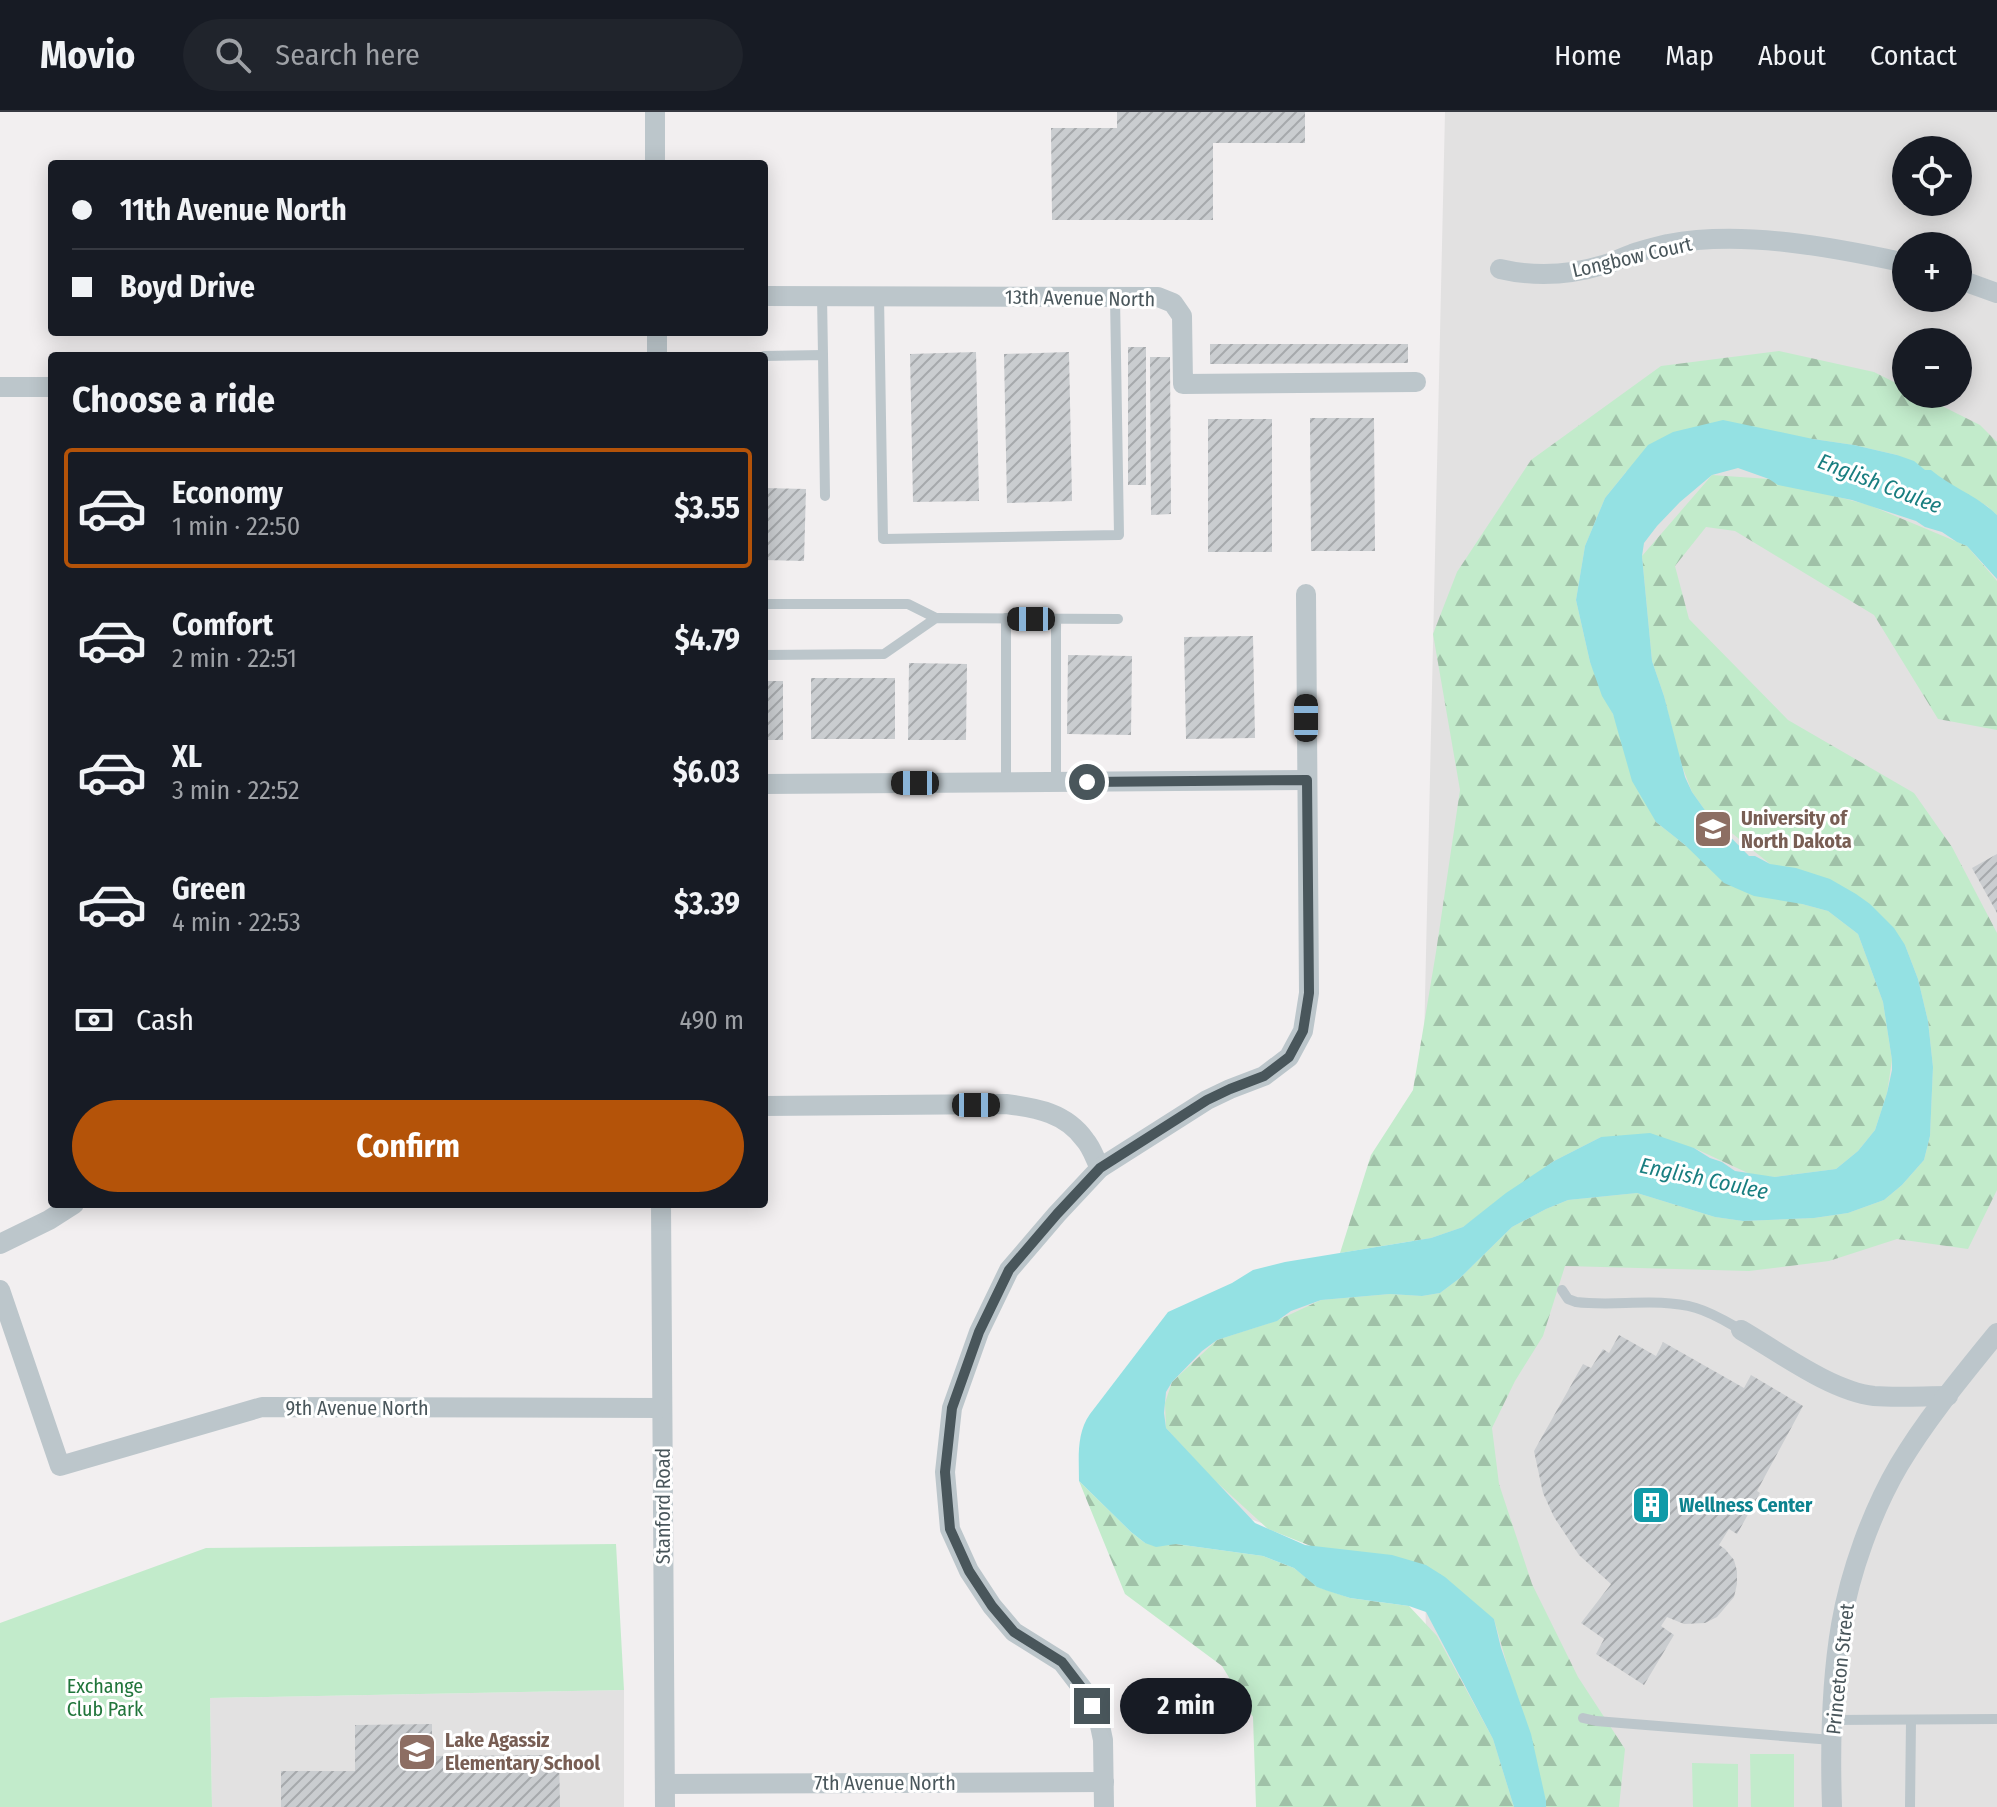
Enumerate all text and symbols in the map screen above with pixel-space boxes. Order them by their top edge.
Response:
search box [183,19,743,91]
text: Movio [40,32,135,78]
icon: search [211,33,255,77]
text: Search here [275,37,420,73]
text: Home [1554,39,1621,72]
text: Map [1665,39,1714,72]
text: About [1758,39,1826,72]
text: Contact [1870,39,1957,72]
map controls [1892,136,1972,408]
button: locate [1892,136,1972,216]
text: 11th Avenue North [120,192,347,228]
street label: Longbow Court [1570,231,1695,282]
button: + [1892,232,1972,312]
text: Boyd Drive [120,269,255,305]
street label: 13th Avenue North [1005,285,1155,311]
button: − [1892,328,1972,408]
text: Choose a ride [72,378,275,422]
water label: English Coulee [1814,447,1946,519]
icon: car [76,472,148,544]
text: Economy [172,475,283,511]
text: $3.55 [674,490,740,526]
text: 1 min · 22:50 [172,511,300,542]
icon: car [76,604,148,676]
text: Comfort [172,607,273,643]
car [1007,607,1055,631]
text: $4.79 [675,622,740,658]
text: 2 min · 22:51 [172,643,297,674]
car [1294,694,1318,742]
icon: car [76,736,148,808]
text: XL [172,739,202,775]
text: $6.03 [673,754,740,790]
route start [1069,764,1105,800]
car [891,771,939,795]
text: 3 min · 22:52 [172,775,300,806]
place label: University of North Dakota [1741,806,1852,853]
school or university icon: University of North Dakota [1692,808,1734,850]
icon: car [76,868,148,940]
text: Green [172,871,246,907]
text: $3.39 [674,886,740,922]
text: 4 min · 22:53 [172,907,301,938]
icon: cash [72,998,116,1042]
text: Cash [136,1002,194,1038]
text: 490 m [680,1005,744,1036]
car [952,1093,1000,1117]
button: Confirm [72,1100,744,1192]
water label: English Coulee [1637,1152,1770,1205]
street label: 9th Avenue North [285,1396,429,1420]
street label: Stanford Road [651,1448,675,1564]
building icon: Wellness Center [1630,1484,1672,1526]
place label: Wellness Center [1679,1493,1813,1517]
street label: Princeton Street [1821,1602,1859,1736]
park label: Exchange Club Park [67,1674,144,1721]
callout: 2 min [1120,1678,1252,1734]
route end [1074,1688,1110,1724]
text: 2 min [1157,1690,1215,1721]
place label: Lake Agassiz Elementary School [445,1728,600,1775]
school or university icon: Lake Agassiz Elementary School [396,1731,438,1773]
street label: 7th Avenue North [814,1771,956,1795]

